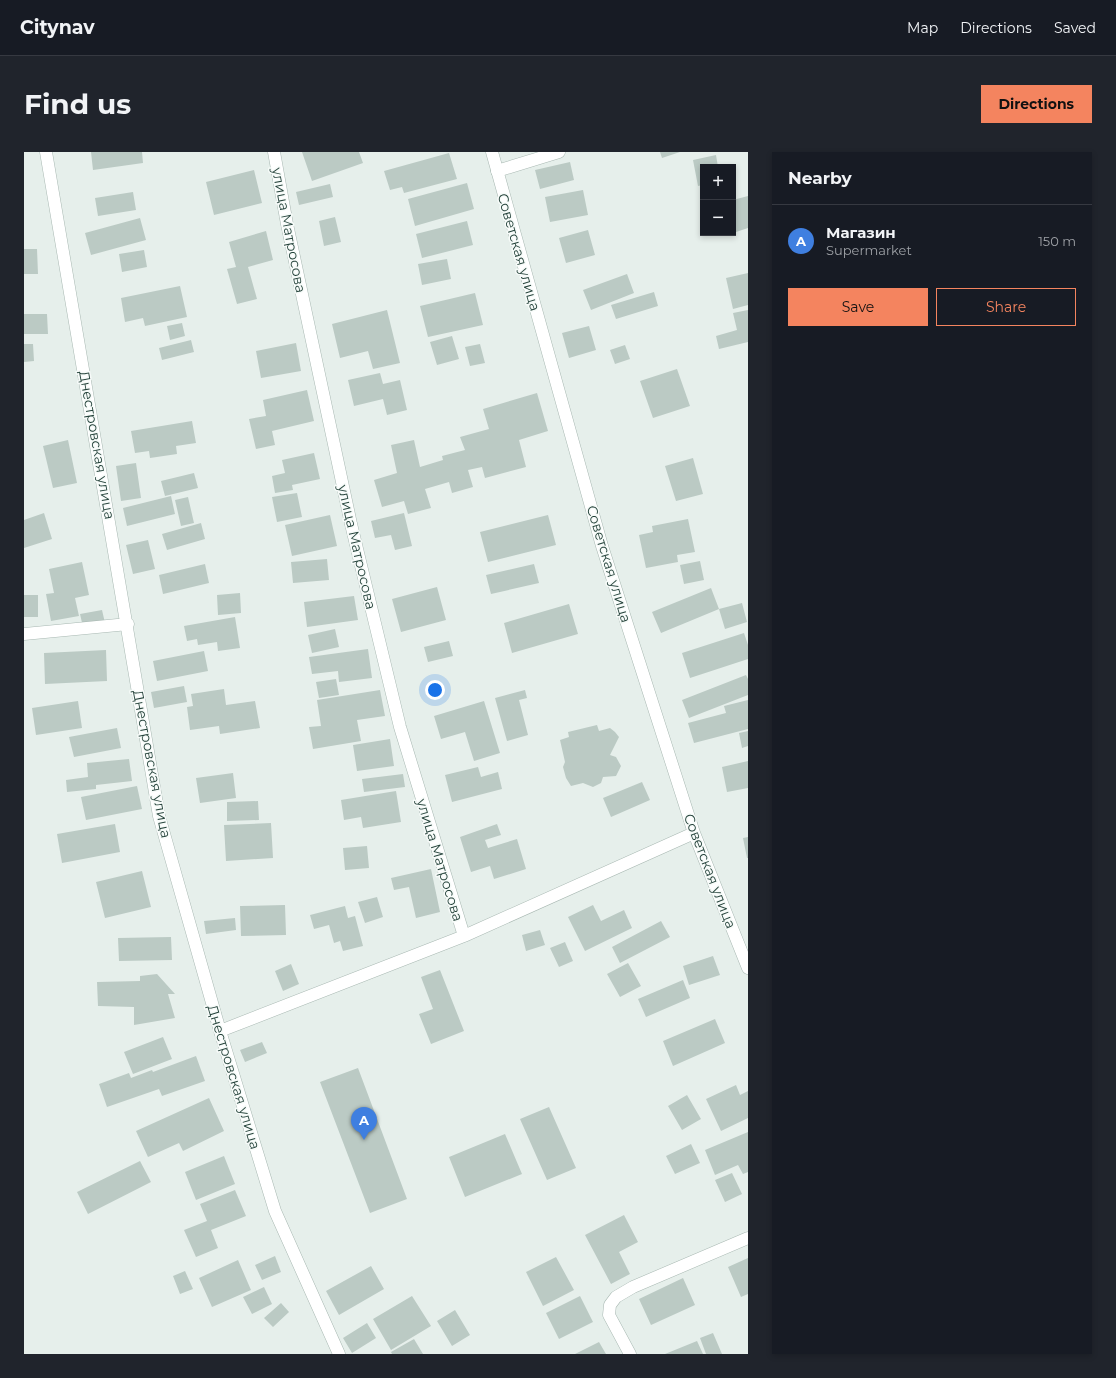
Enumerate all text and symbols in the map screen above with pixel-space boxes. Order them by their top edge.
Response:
text: Citynav [20,16,95,39]
text: Map [907,19,938,37]
text: Directions [960,19,1032,37]
text: Saved [1054,19,1096,37]
button: Directions [981,85,1092,123]
text: Find us [24,87,131,121]
map controls [700,164,736,236]
button: + [700,164,736,200]
street label: улица Матросова [268,165,310,294]
text: Nearby [788,168,852,188]
street label: Советская улица [494,191,544,313]
button: − [700,200,736,236]
text: Магазин [826,223,896,242]
text: A [796,233,806,249]
text: 150 m [1038,233,1076,249]
text: Supermarket [826,242,912,258]
button: Save [788,288,928,326]
button: Share [936,288,1076,326]
street label: Днестровская улица [75,369,119,521]
street label: улица Матросова [334,482,380,611]
street label: Советская улица [583,503,635,625]
your location [425,680,445,700]
street label: Днестровская улица [129,688,175,840]
street label: улица Матросова [412,795,467,924]
street label: Советская улица [680,811,740,931]
street label: Днестровская улица [203,1002,265,1152]
pin: A [351,1107,377,1140]

